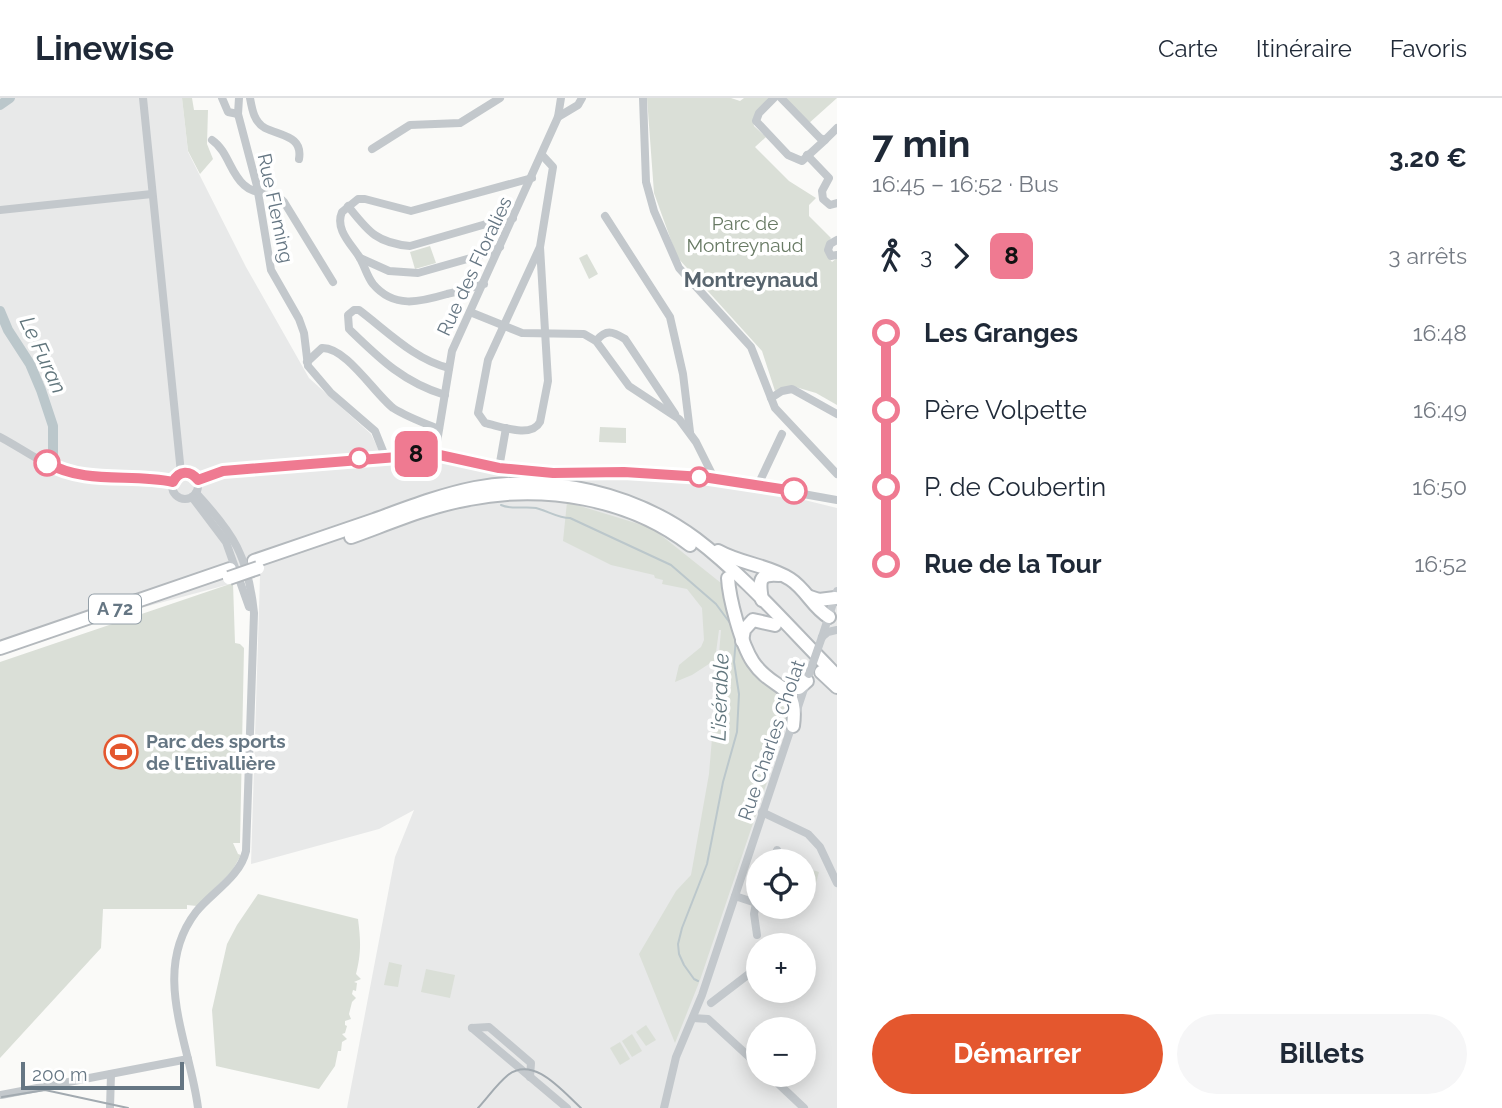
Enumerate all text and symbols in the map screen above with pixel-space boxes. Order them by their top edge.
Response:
text: Linewise [35,29,174,68]
text: Carte [1158,34,1218,63]
text: Itinéraire [1256,34,1352,63]
text: Favoris [1390,34,1467,63]
text: 7 min [872,121,970,166]
text: 3.20 € [1389,143,1467,173]
street label: Rue Fleming [254,151,298,265]
text: 16:45 – 16:52 · Bus [872,170,1059,197]
street label: Rue des Floralies [432,193,516,339]
park label: Parc de Montreynaud [686,212,804,256]
icon: walk [872,237,910,275]
icon: forward [942,237,980,275]
text: 8 [1004,241,1019,270]
text: 3 [920,242,932,269]
text: 3 arrêts [1388,242,1467,269]
district label: Montreynaud [684,267,818,292]
water label: Le Furan [15,312,72,397]
text: Les Granges [924,318,1078,348]
text: 16:48 [1413,319,1467,346]
text: Père Volpette [924,395,1087,425]
text: 16:49 [1413,396,1467,423]
line badge: 8 [393,431,439,477]
text: 8 [409,439,423,468]
unlabelled marker [349,448,369,468]
unlabelled marker [34,450,60,476]
unlabelled marker [689,467,709,487]
text: P. de Coubertin [924,472,1106,502]
text: 16:50 [1412,473,1467,500]
unlabelled marker [781,478,807,504]
text: Rue de la Tour [924,549,1102,579]
text: 16:52 [1414,550,1467,577]
road number: A 72 [89,594,141,624]
water label: L'isérable [705,653,734,741]
street label: Rue Charles Cholat [733,656,809,823]
place label: Parc des sports de l'Etivallière [146,730,286,774]
sports icon: Parc des sports de l'Etivallière [102,733,140,771]
map controls [746,849,816,1087]
button: locate [746,849,816,919]
button: + [746,933,816,1003]
button: Démarrer [872,1014,1163,1094]
button: Billets [1177,1014,1467,1094]
button: − [746,1017,816,1087]
scale bar [21,1059,184,1091]
text: 200 m [32,1063,87,1085]

